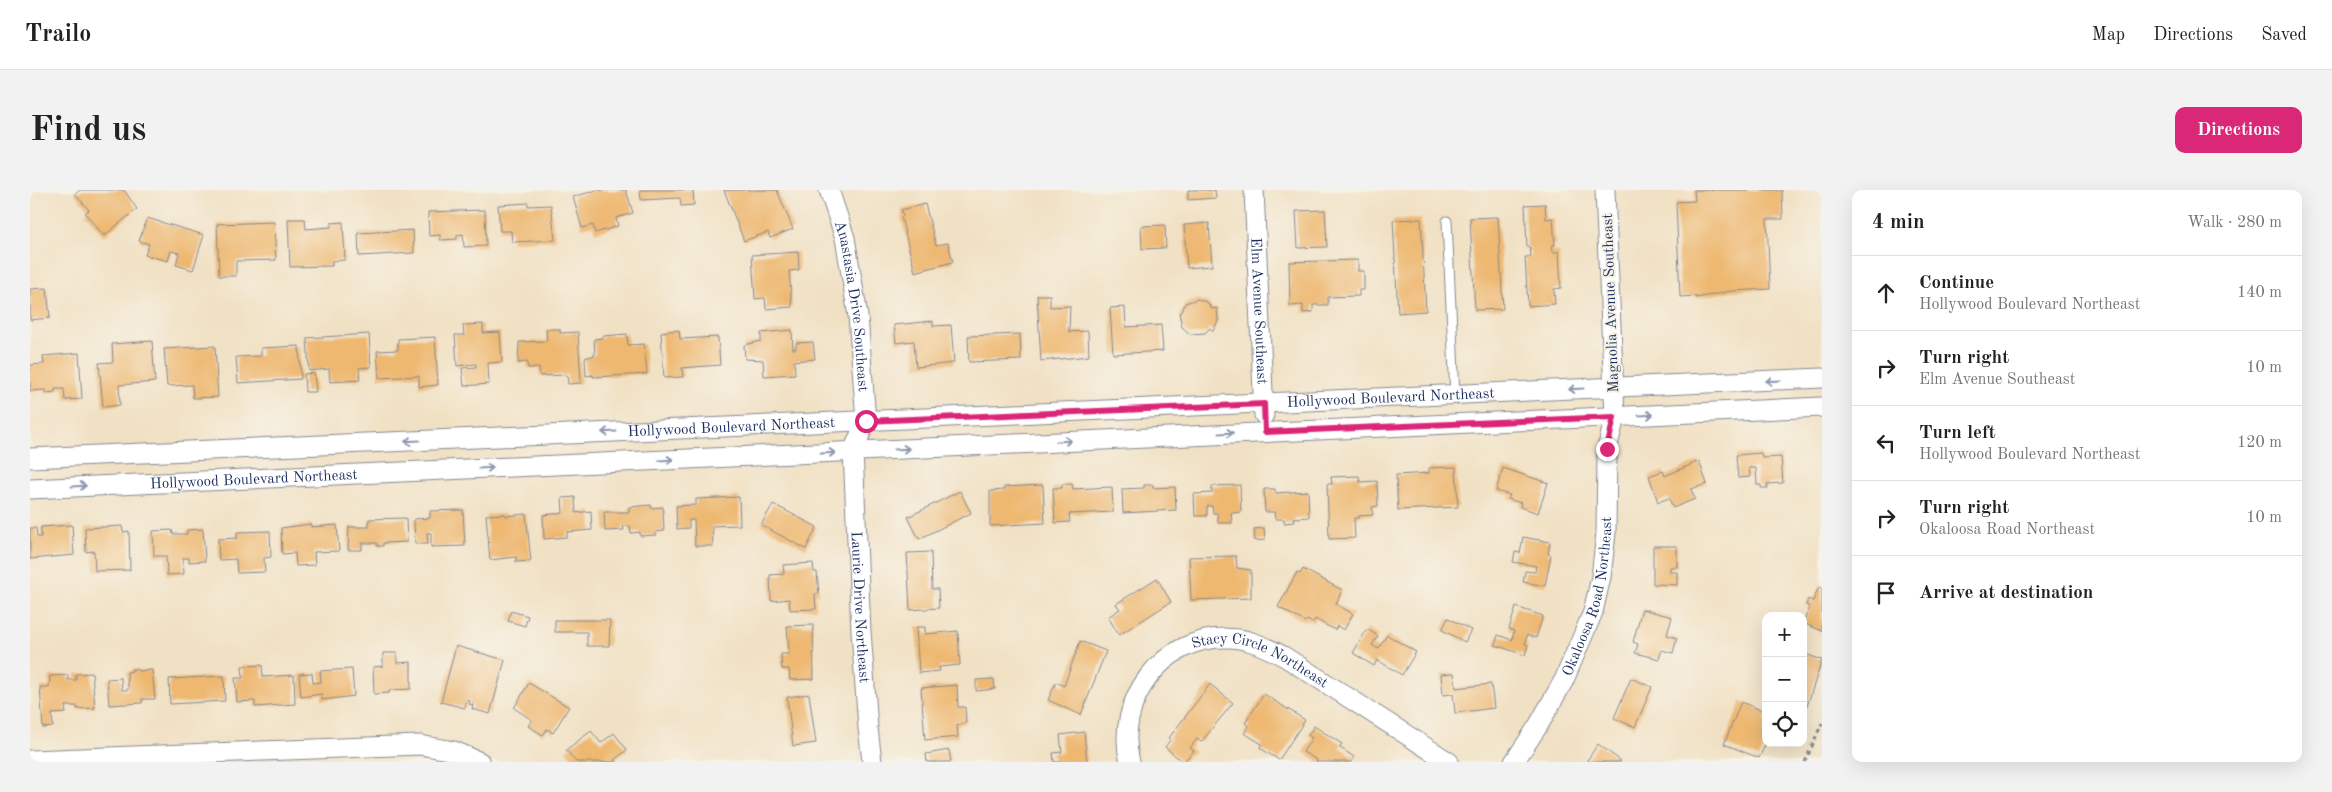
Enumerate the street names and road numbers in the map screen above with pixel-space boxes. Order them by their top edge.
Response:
street label: Magnolia Avenue Southeast [1601,213,1622,393]
street label: Anastasia Drive Southeast [831,219,870,392]
street label: Elm Avenue Southeast [1247,237,1269,385]
street label: Hollywood Boulevard Northeast [1287,387,1495,411]
street label: Hollywood Boulevard Northeast [627,416,836,440]
street label: Hollywood Boulevard Northeast [150,468,358,493]
street label: Okaloosa Road Northeast [1561,517,1615,679]
street label: Laurie Drive Northeast [848,531,871,684]
street label: Stacy Circle Northeast [1190,632,1330,691]

